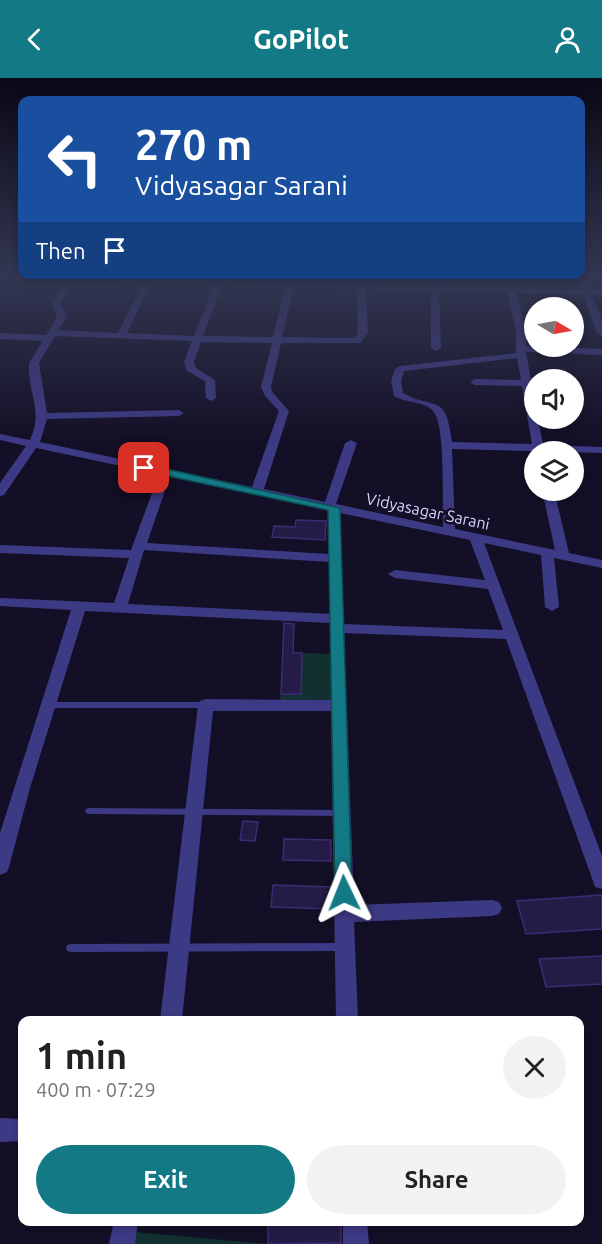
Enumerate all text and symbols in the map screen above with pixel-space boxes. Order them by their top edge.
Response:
icon: back [18,23,51,56]
icon: person [551,23,584,56]
text: GoPilot [253,24,349,54]
icon: left [36,120,114,198]
text: 270 m [135,121,252,168]
text: Vidyasagar Sarani [135,170,348,200]
icon: arrive [98,234,131,267]
text: Then [36,238,86,263]
north arrow [524,297,584,357]
map controls [524,297,584,501]
button: sound [524,369,584,429]
button: layers [524,441,584,501]
pin [118,442,169,493]
icon: arrive [127,451,160,484]
street label: Vidyasagar Sarani [364,489,492,533]
position arrow [312,861,376,925]
text: 1 min [36,1035,127,1076]
button: close [503,1036,566,1099]
text: 400 m · 07:29 [36,1078,156,1101]
button: Exit [36,1145,295,1214]
button: Share [307,1145,566,1214]

